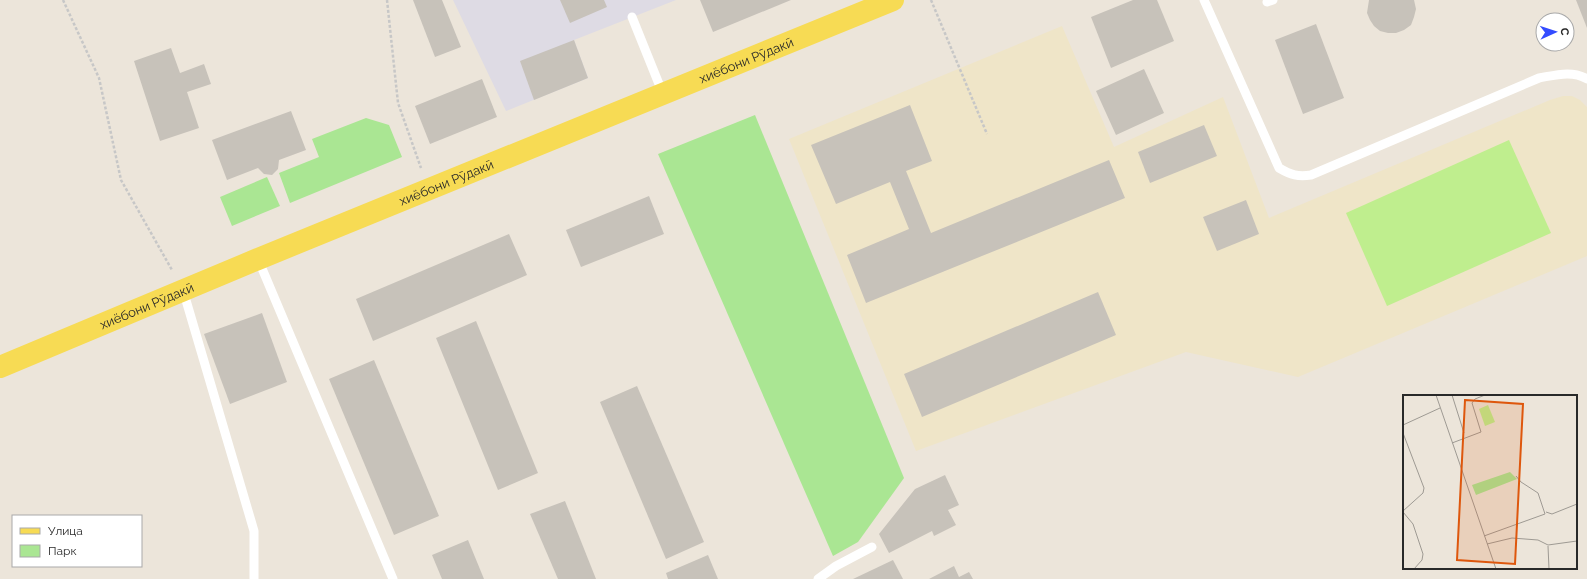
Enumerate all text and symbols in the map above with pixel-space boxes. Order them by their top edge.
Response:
north arrow [1535,12,1575,52]
text: С [1558,27,1571,36]
street label: хиёбони Рӯдакӣ [697,34,796,86]
street label: хиёбони Рӯдакӣ [397,157,496,209]
street label: хиёбони Рӯдакӣ [98,280,196,332]
inset map [1403,395,1577,569]
legend [12,515,142,567]
text: Улица [48,524,83,538]
text: Парк [48,544,77,558]

